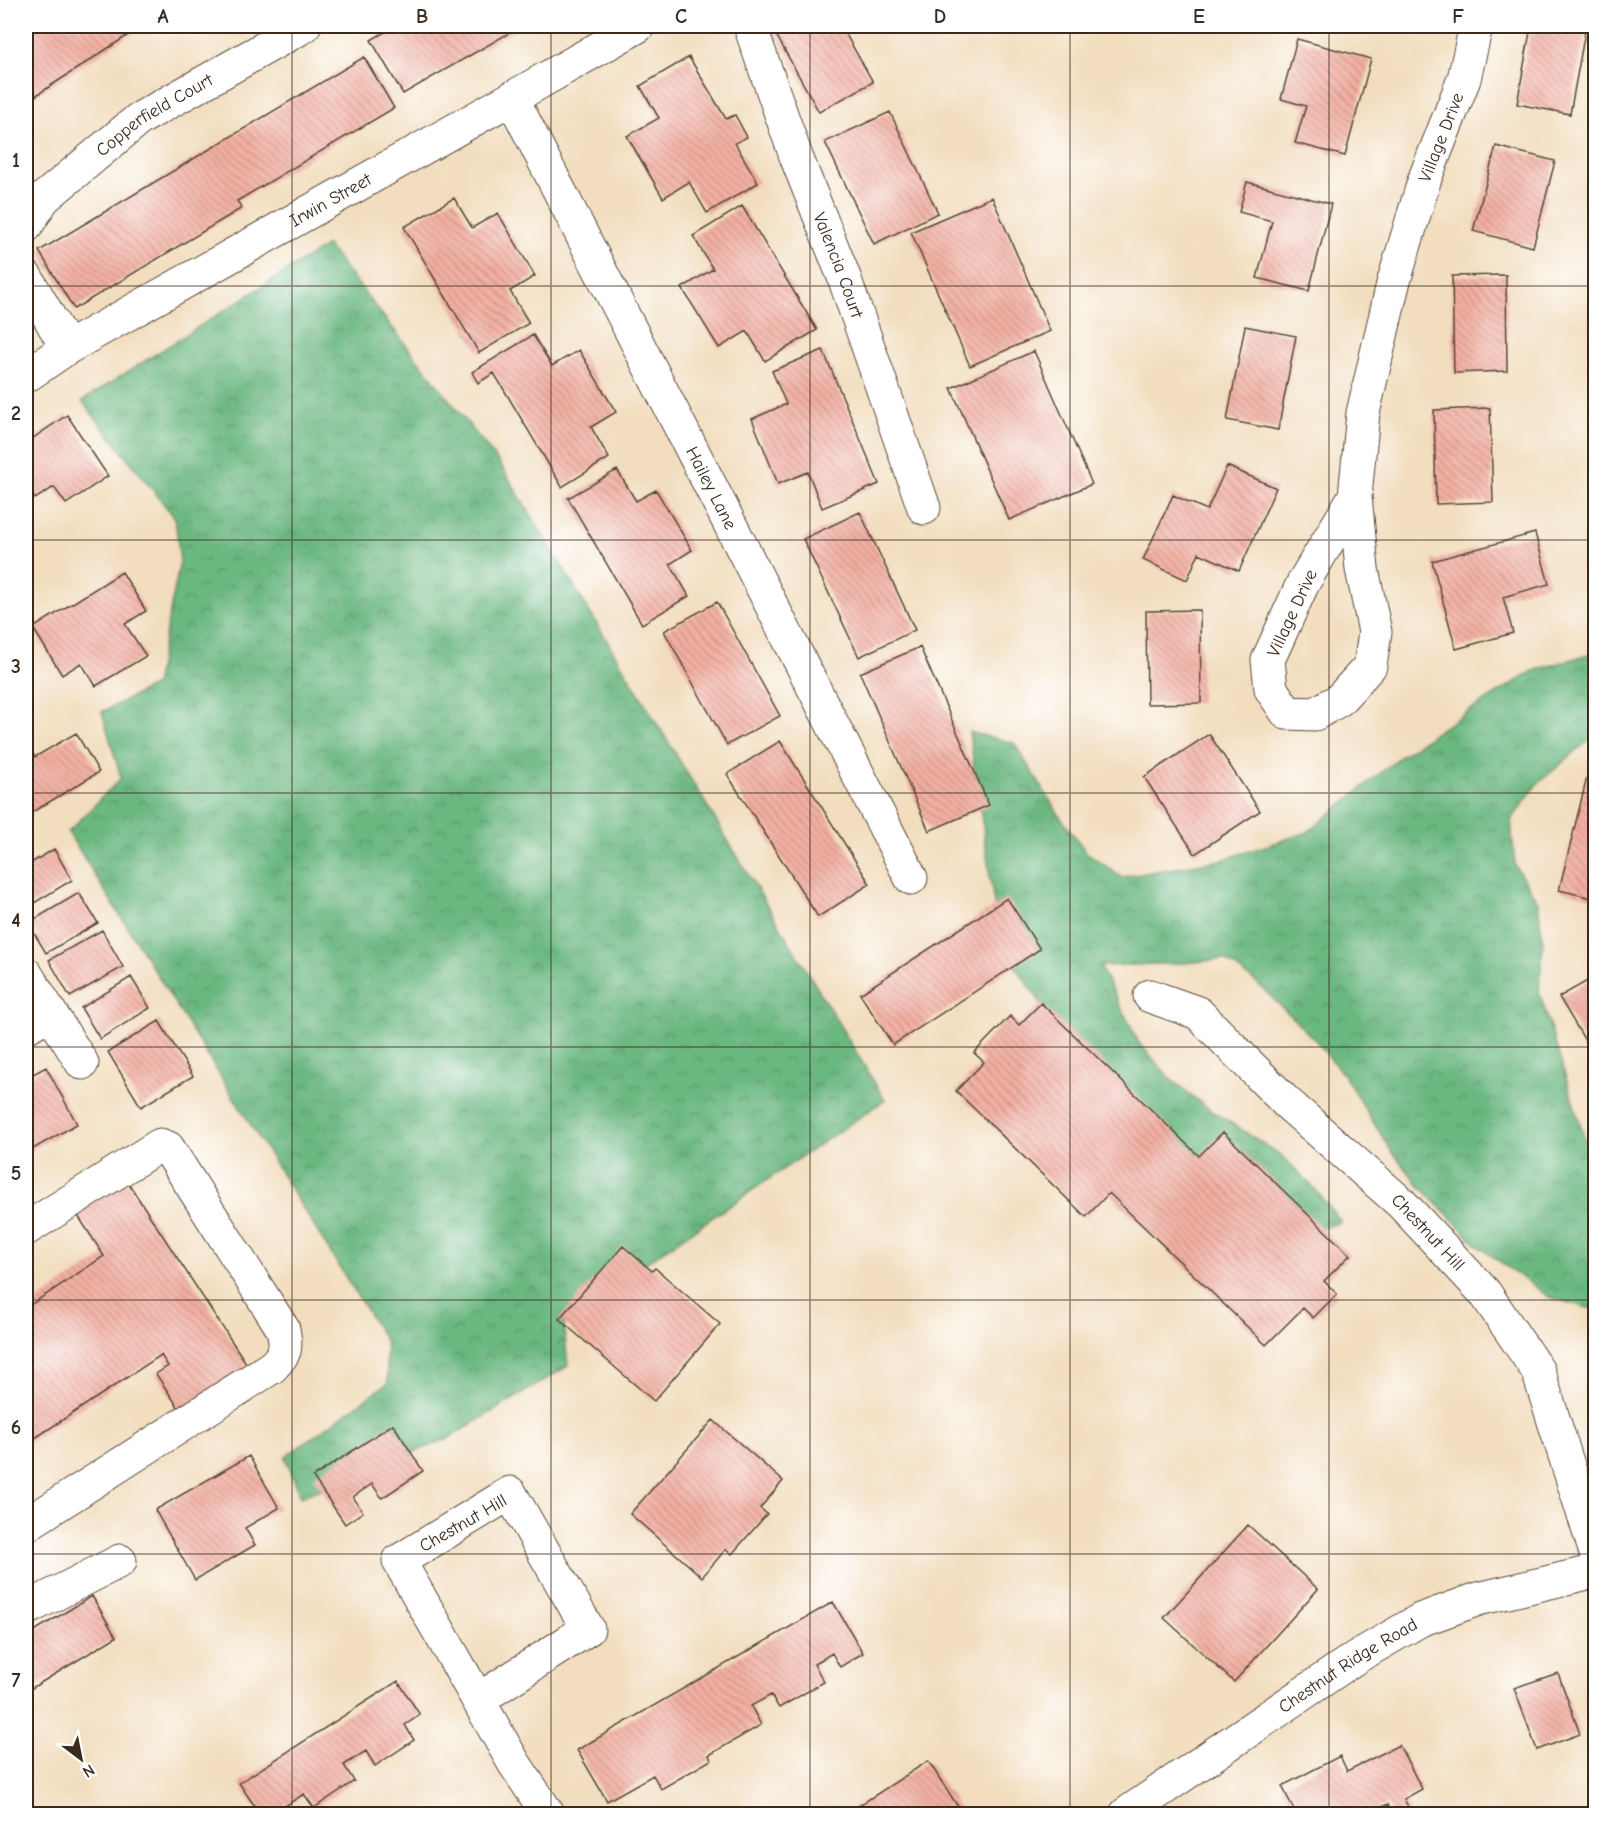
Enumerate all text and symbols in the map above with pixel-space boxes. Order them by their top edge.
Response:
text: A [157,5,169,28]
text: B [416,5,428,28]
text: C [675,5,687,28]
text: D [934,5,946,28]
text: E [1193,5,1205,28]
text: F [1452,5,1464,28]
street label: Copperfield Court [92,69,217,161]
street label: Village Drive [1414,90,1469,185]
text: 1 [12,149,20,172]
street label: Irwin Street [286,169,376,232]
street label: Valencia Court [808,210,868,322]
text: 2 [11,402,21,425]
street label: Hailey Lane [681,443,741,533]
street label: Village Drive [1263,566,1322,660]
text: 3 [11,655,21,678]
text: 4 [11,909,21,932]
text: 5 [11,1162,21,1185]
street label: Chestnut Hill [1387,1190,1469,1275]
text: 6 [11,1416,21,1439]
street label: Chestnut Hill [416,1490,511,1557]
street label: Chestnut Ridge Road [1275,1614,1421,1718]
text: 7 [12,1669,21,1692]
north arrow [51,1729,111,1789]
text: N [79,1760,98,1781]

